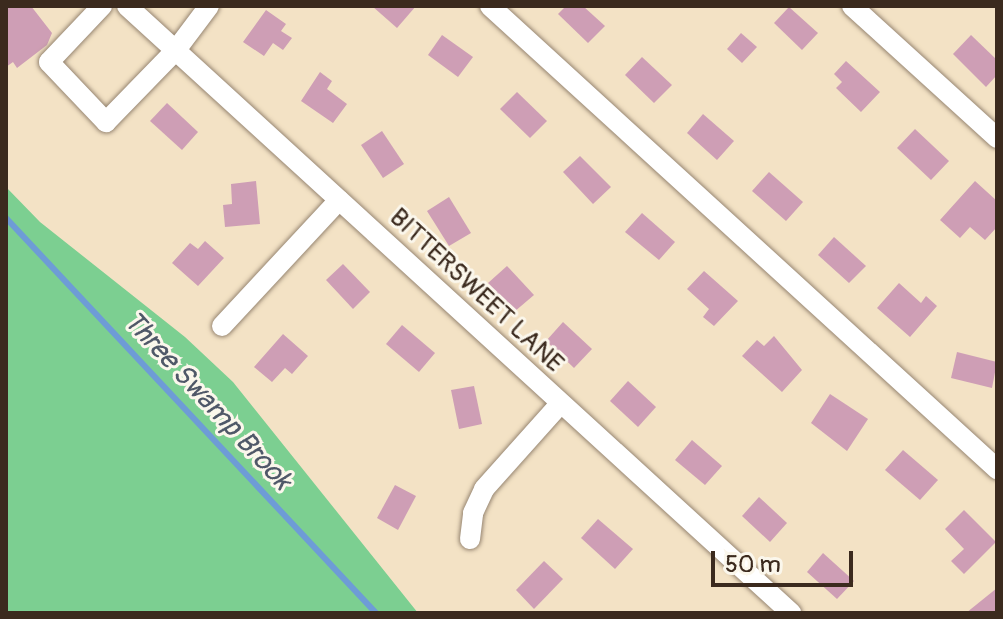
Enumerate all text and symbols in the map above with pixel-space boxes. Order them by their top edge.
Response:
street label: BITTERSWEET LANE [383,202,569,380]
water label: Three Swamp Brook [116,305,298,497]
scale bar [715,535,857,585]
text: 50 m [725,550,781,579]

